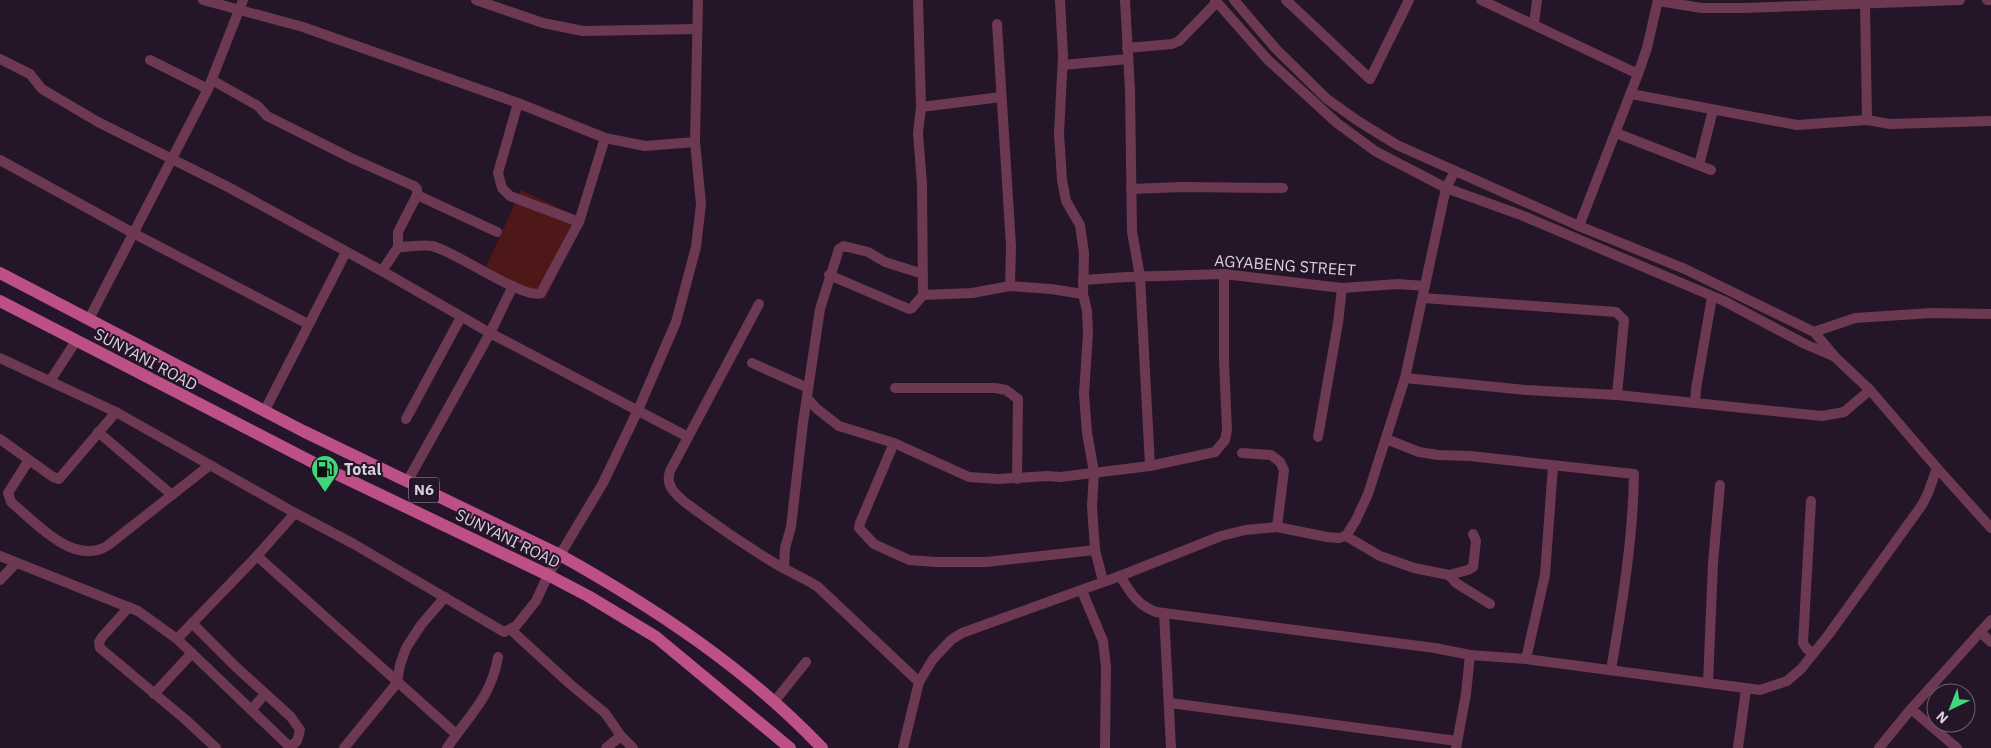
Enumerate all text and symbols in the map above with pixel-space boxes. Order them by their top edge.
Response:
street label: AGYABENG STREET [1214,250,1356,280]
street label: SUNYANI ROAD [91,323,201,395]
fuel station icon: Total [310,454,340,493]
place label: Total [344,459,381,479]
road number: N6 [409,478,439,502]
street label: SUNYANI ROAD [452,504,564,572]
north arrow [1926,683,1976,733]
text: N [1932,707,1952,728]

